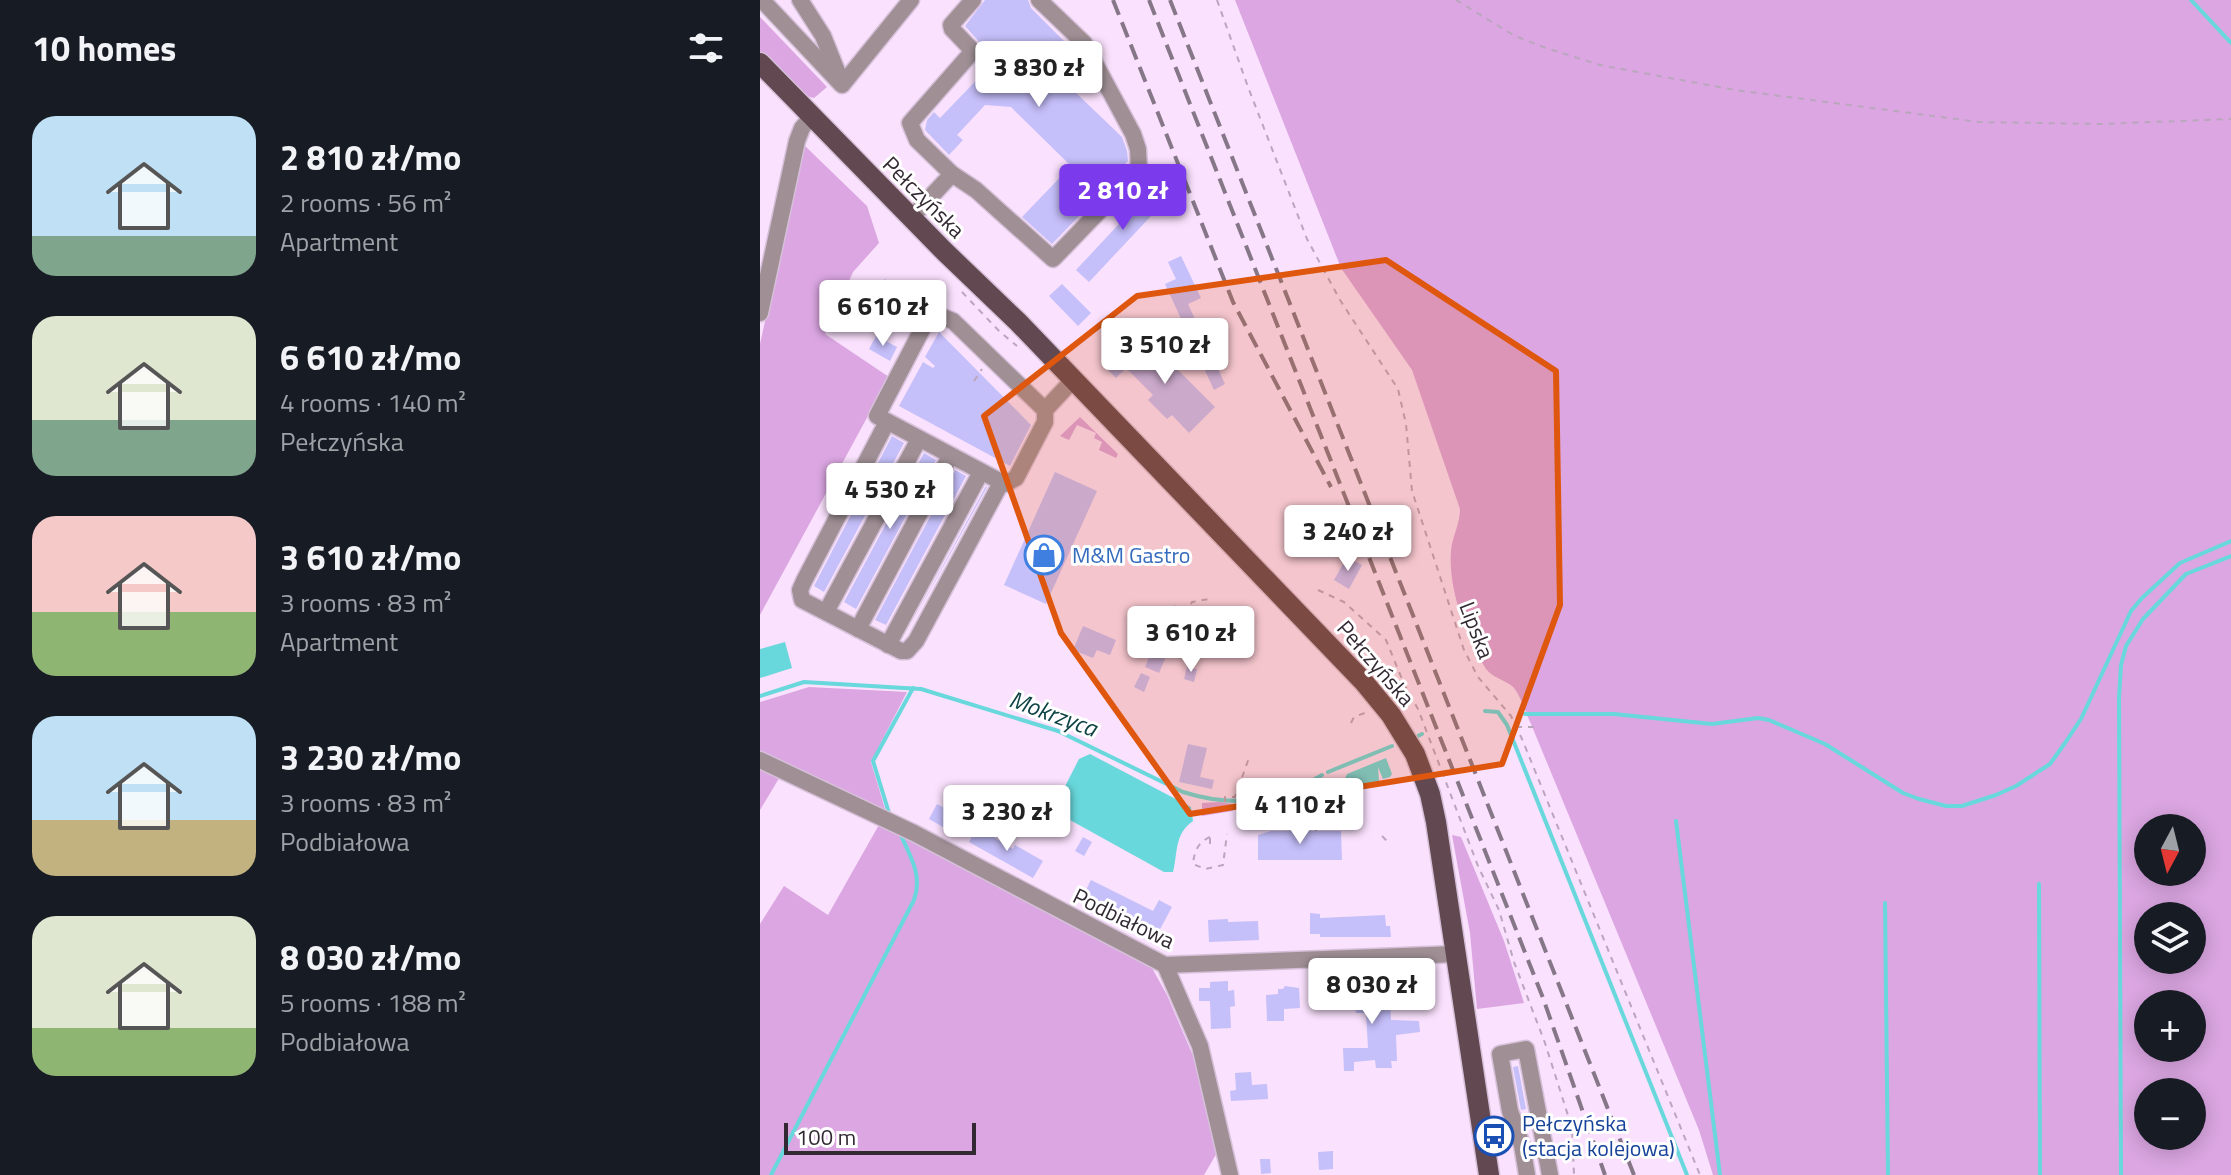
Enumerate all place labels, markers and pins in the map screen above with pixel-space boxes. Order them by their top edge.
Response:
pin: 3 830 zł [956,41,1122,109]
pin: 2 810 zł [1040,164,1206,232]
pin: 6 610 zł [800,280,966,348]
pin: 3 510 zł [1082,318,1248,386]
pin: 4 530 zł [807,463,973,531]
pin: 3 240 zł [1265,505,1431,573]
shop icon: M&M Gastro [1023,534,1065,576]
place label: M&M Gastro [1072,538,1190,572]
pin: 3 610 zł [1108,606,1274,674]
pin: 4 110 zł [1217,778,1383,846]
pin: 3 230 zł [924,785,1090,853]
pin: 8 030 zł [1289,958,1455,1026]
place label: Pełczyńska (stacja kolejowa) [1522,1106,1675,1165]
bus stop icon: Pełczyńska (stacja kolejowa) [1473,1115,1515,1157]

